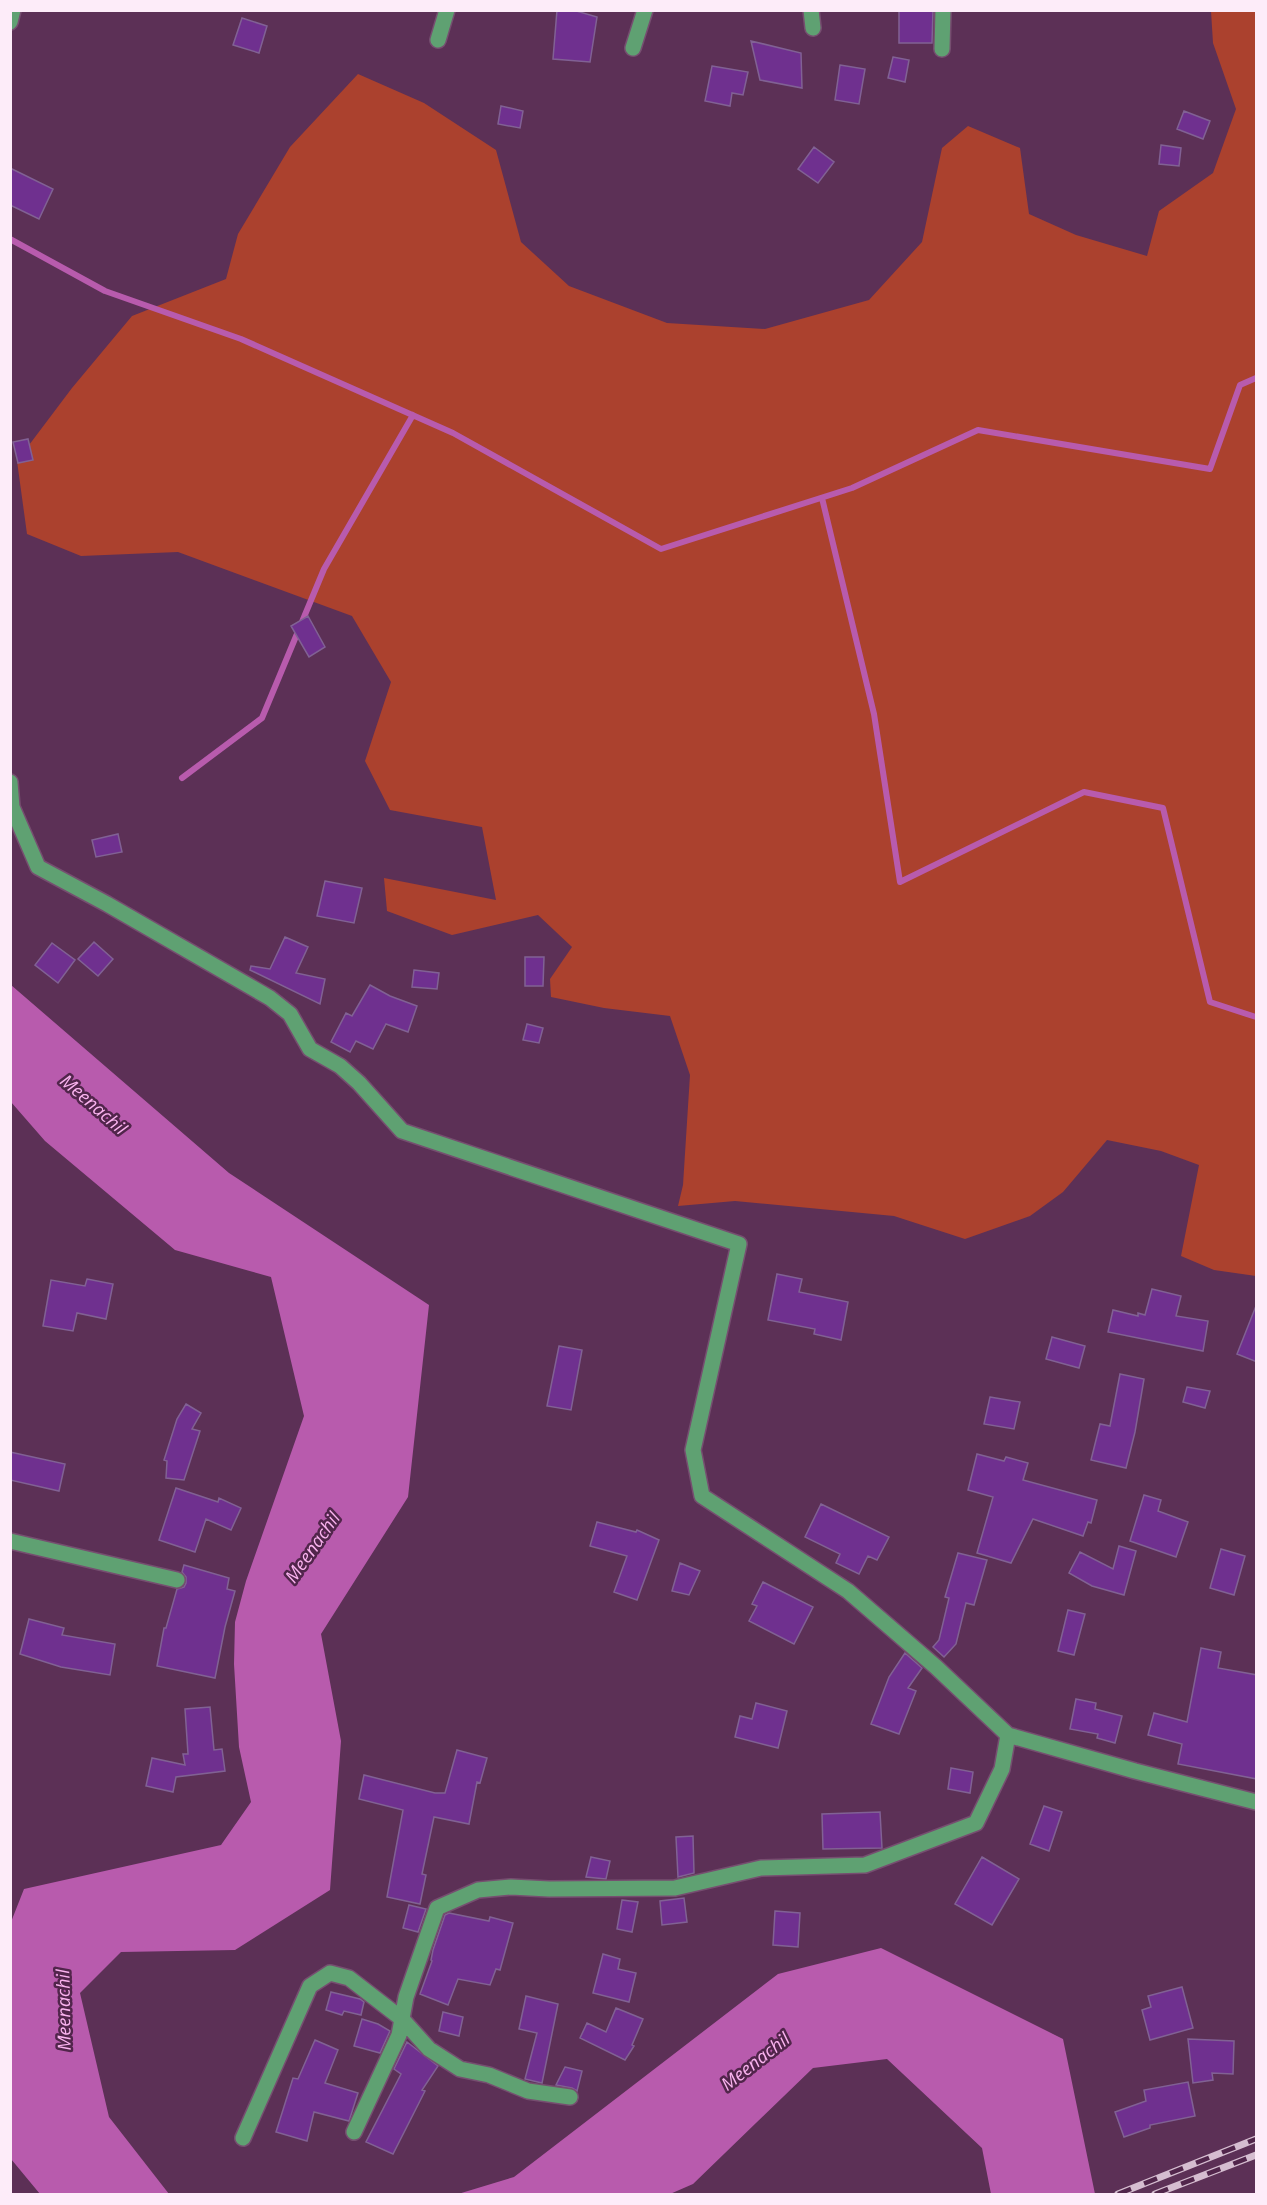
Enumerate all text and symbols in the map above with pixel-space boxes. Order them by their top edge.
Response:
water label: Meenachil [55,1068,133,1140]
water label: Meenachil [279,1507,345,1587]
water label: Meenachil [50,1969,76,2051]
water label: Meenachil [716,2026,795,2095]

